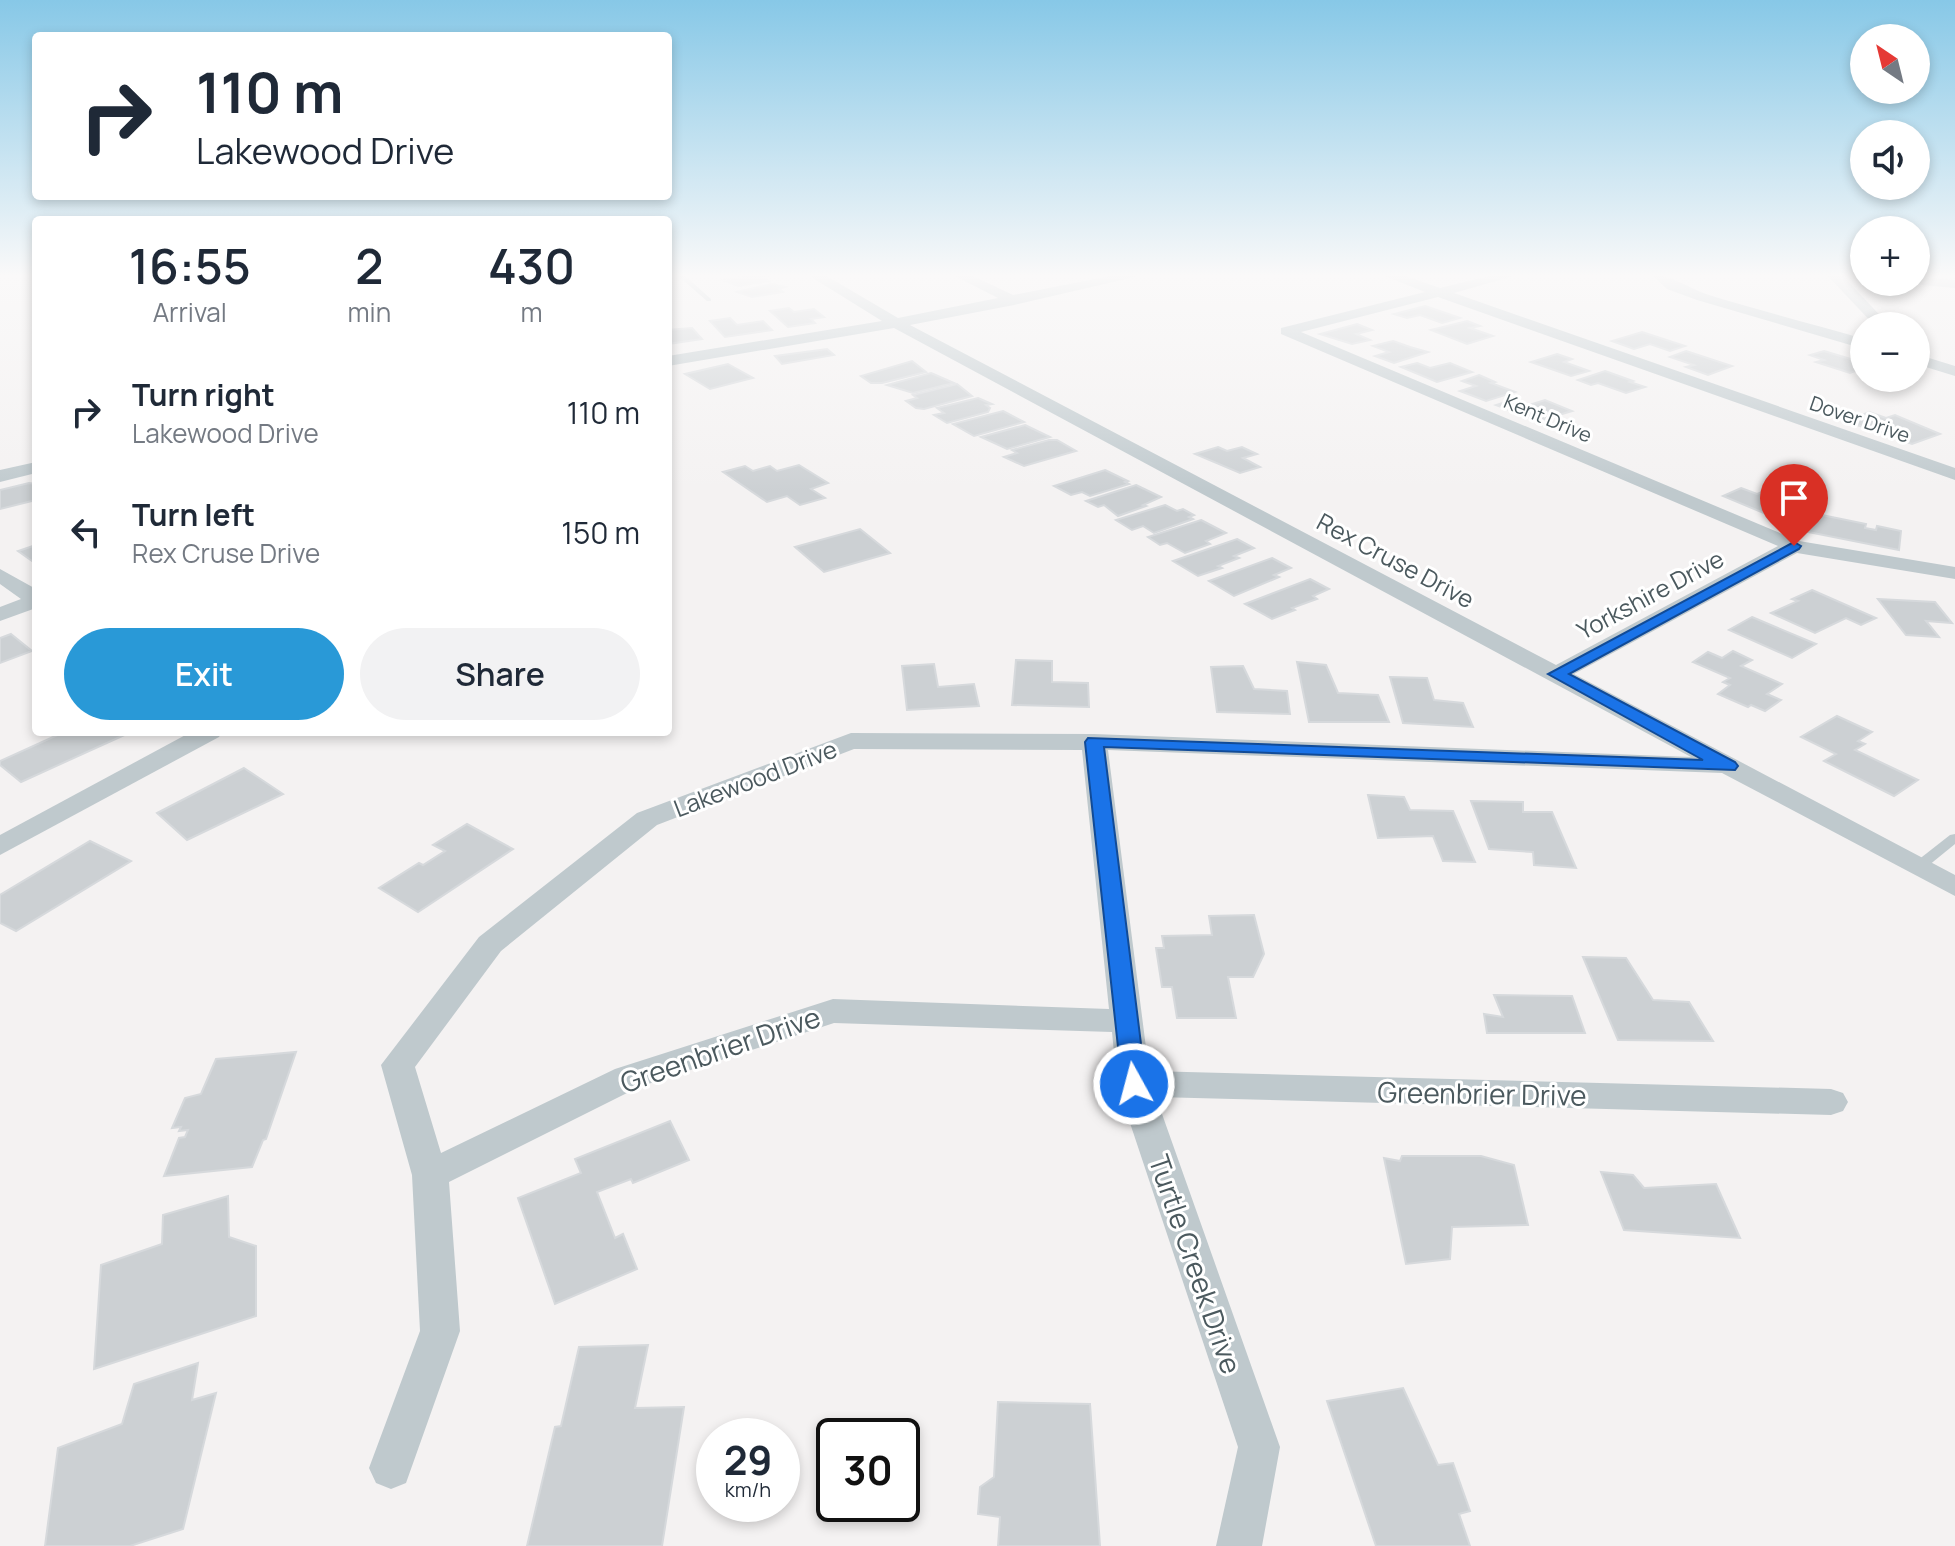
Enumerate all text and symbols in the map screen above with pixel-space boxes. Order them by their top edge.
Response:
north arrow [1850,24,1930,104]
map controls [1850,24,1930,392]
text: 110 m [196,53,343,130]
icon: right [64,64,168,168]
button: sound [1850,120,1930,200]
text: Lakewood Drive [196,126,454,175]
button: + [1850,216,1930,296]
text: 16:55 [129,233,251,298]
text: 2 [355,233,383,298]
text: 430 [488,233,575,298]
text: Arrival [153,294,227,330]
text: min [348,294,391,330]
text: m [520,294,543,330]
button: − [1850,312,1930,392]
text: Turn right [132,374,275,415]
street label: Kent Drive [1500,387,1596,449]
street label: Dover Drive [1806,389,1914,449]
icon: right [64,390,108,434]
text: 110 m [567,392,640,433]
text: Lakewood Drive [132,415,319,451]
pin [1760,464,1828,546]
icon: arrive [1772,476,1816,520]
text: Turn left [132,494,255,535]
street label: Rex Cruse Drive [1312,505,1480,615]
icon: left [64,510,108,554]
text: 150 m [561,512,640,553]
text: Rex Cruse Drive [132,535,320,571]
street label: Yorkshire Drive [1571,541,1729,647]
button: Exit [64,628,344,720]
button: Share [360,628,640,720]
street label: Lakewood Drive [669,732,841,824]
street label: Greenbrier Drive [615,997,825,1101]
position arrow [1092,1042,1176,1126]
street label: Greenbrier Drive [1377,1072,1587,1114]
street label: Turtle Creek Drive [1141,1149,1251,1379]
speed limit sign: 30 [816,1418,920,1522]
text: 29 [724,1432,772,1487]
text: km/h [725,1476,771,1503]

